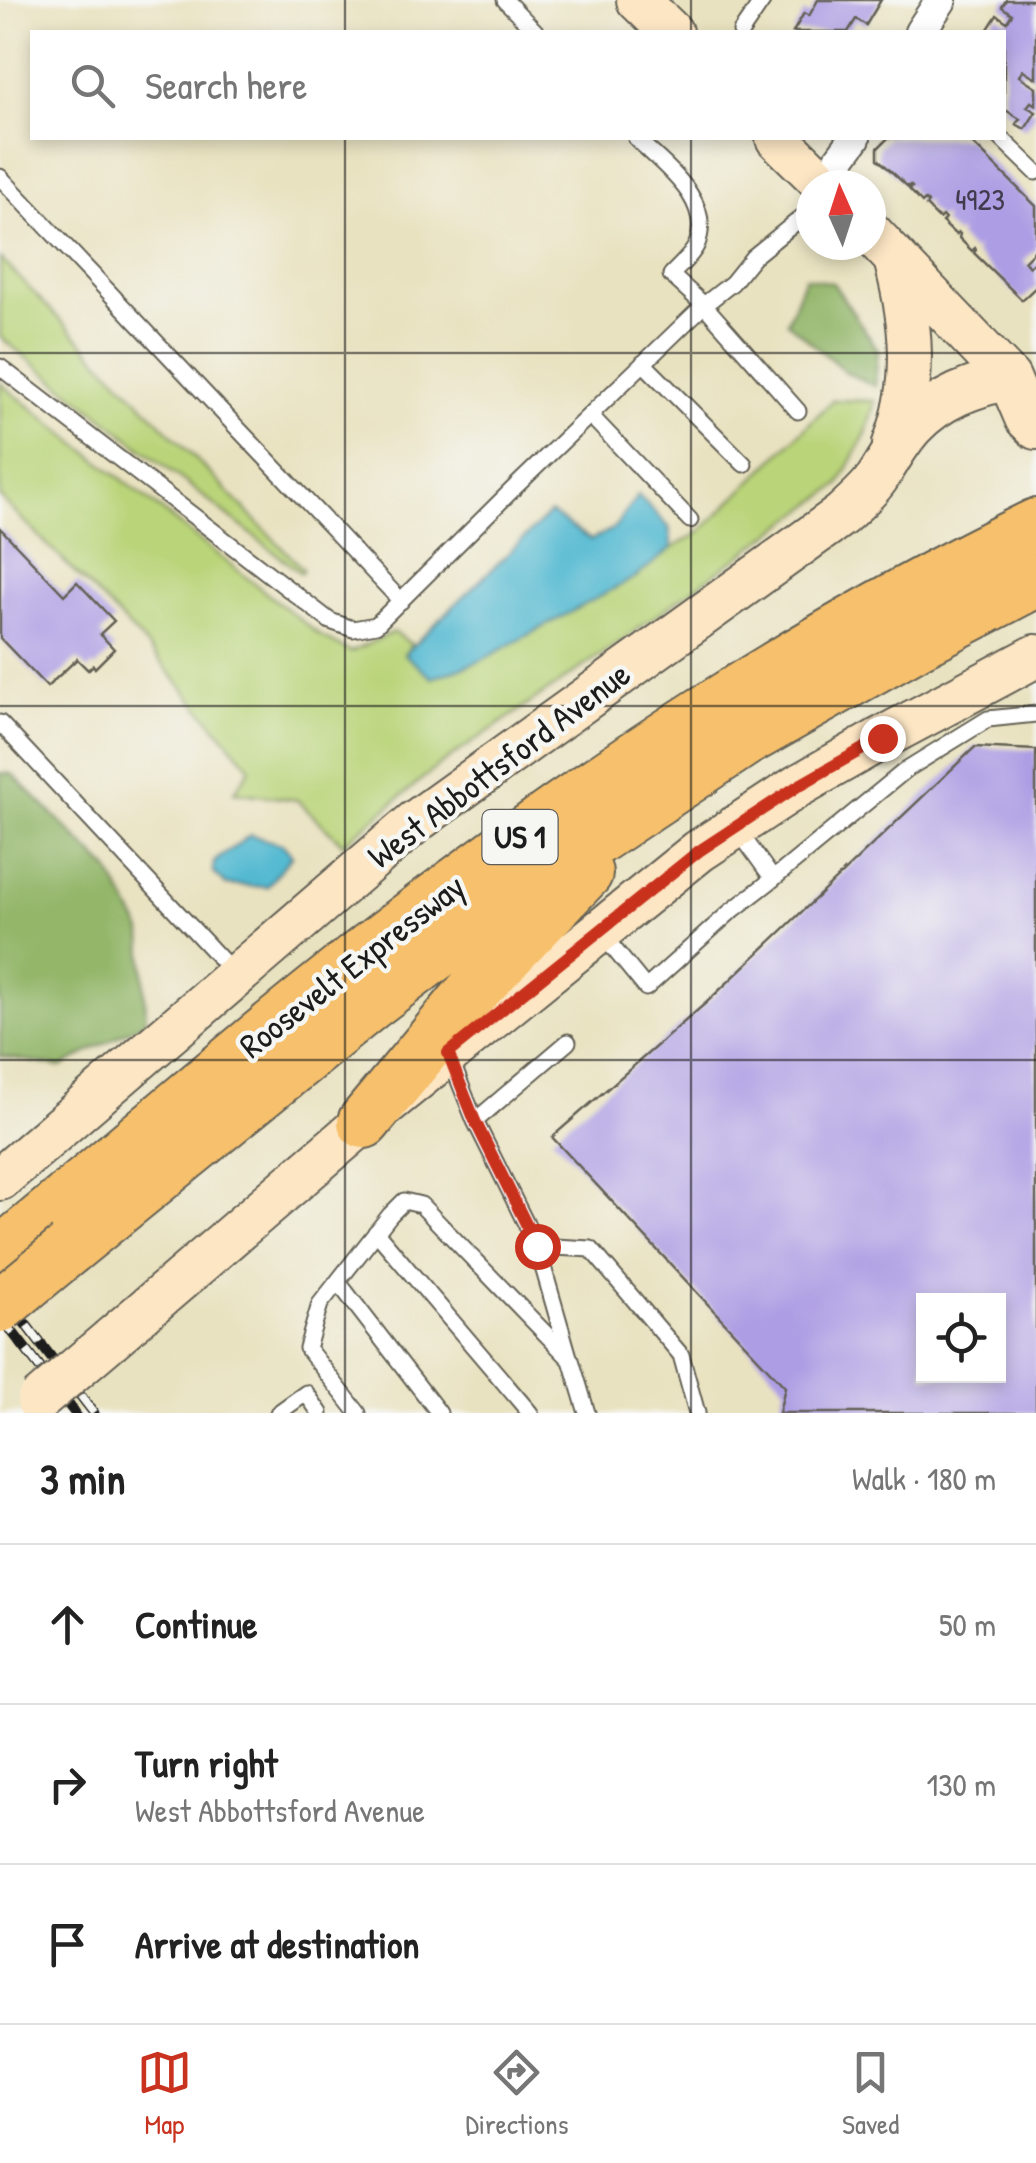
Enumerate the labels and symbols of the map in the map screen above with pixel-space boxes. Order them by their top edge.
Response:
north arrow [796,170,886,260]
house number: 4923 [955,179,1005,219]
street label: West Abbottsford Avenue [358,650,640,879]
route end [860,716,906,762]
road number: US 1 [482,810,558,864]
street label: Roosevelt Expressway [229,863,474,1068]
route start [515,1224,561,1270]

